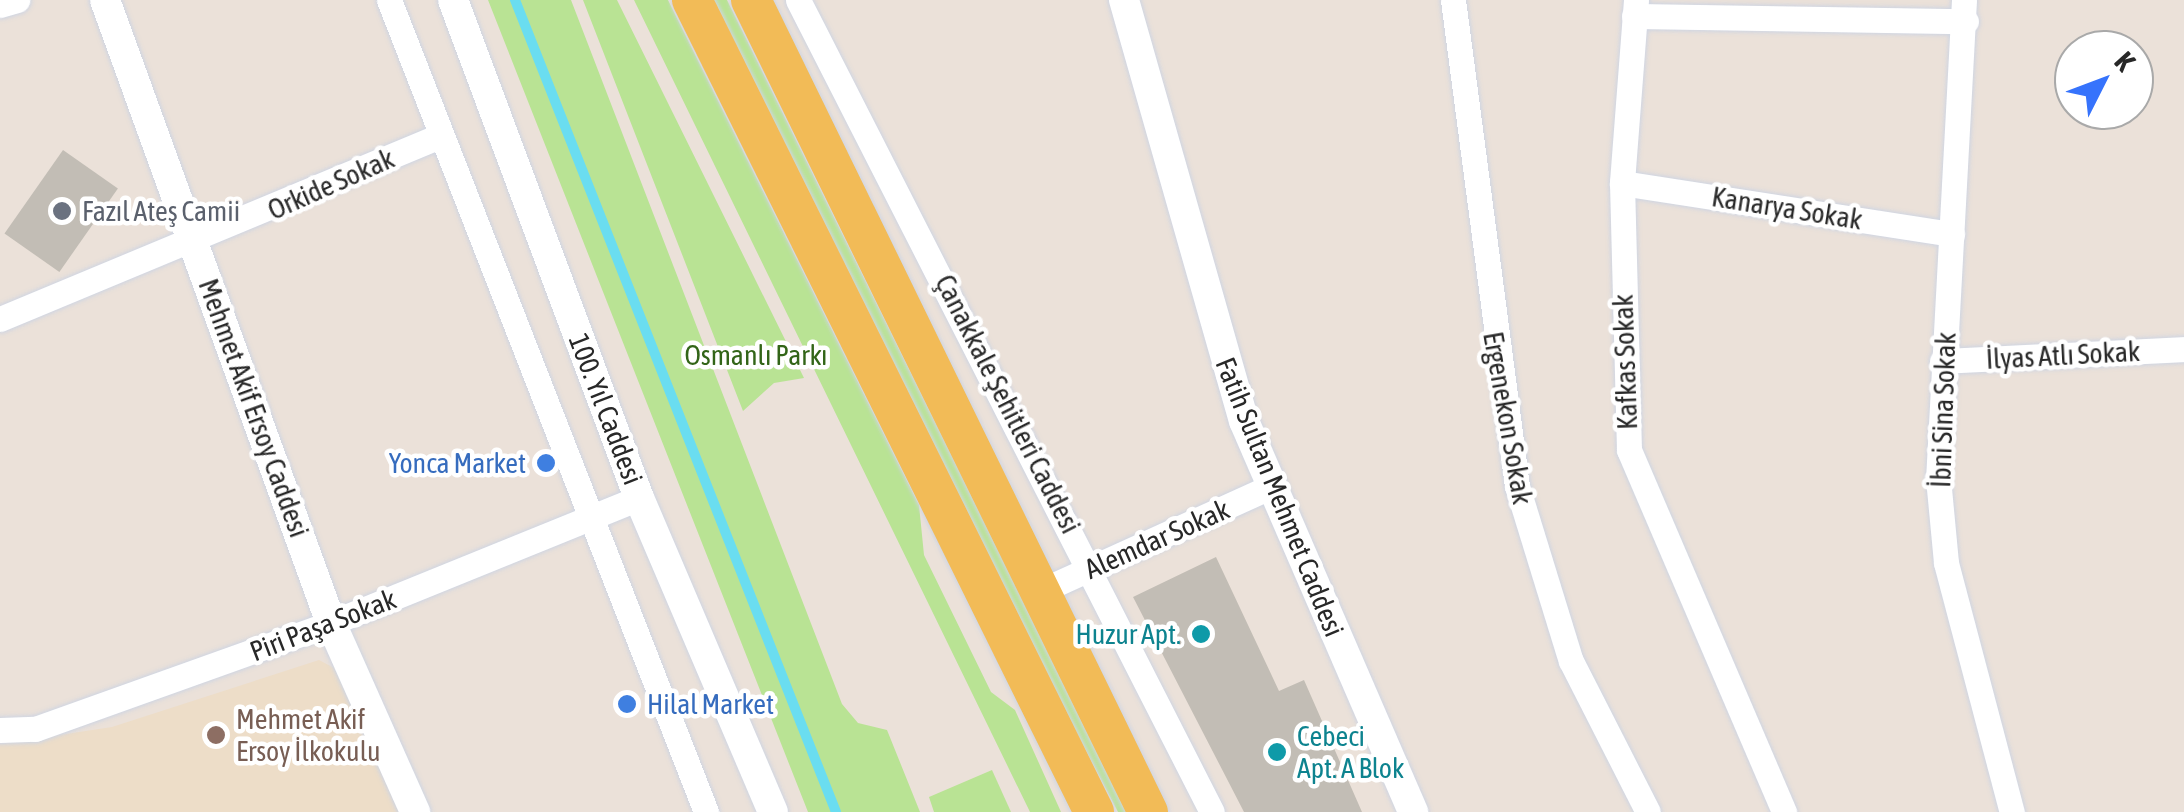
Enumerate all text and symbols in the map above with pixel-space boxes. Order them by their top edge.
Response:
north arrow [2054,30,2154,130]
text: K [2108,45,2141,77]
street label: Orkide Sokak [263,141,399,227]
street label: Kanarya Sokak [1709,180,1865,236]
place label: Fazıl Ateş Camii [82,194,240,228]
marker: Fazıl Ateş Camii [51,200,73,222]
street label: Çanakkale Şehitleri Caddesi [928,269,1088,539]
street label: Mehmet Akif Ersoy Caddesi [192,274,316,542]
street label: Kafkas Sokak [1606,294,1644,430]
street label: 100. Yıl Caddesi [562,329,650,489]
street label: Ergenekon Sokak [1476,329,1540,507]
street label: İbni Sina Sokak [1923,332,1963,488]
street label: İlyas Atlı Sokak [1985,334,2141,376]
park label: Osmanlı Parkı [684,338,828,372]
street label: Fatih Sultan Mehmet Caddesi [1209,353,1351,641]
place label: Yonca Market [389,446,526,480]
marker: Yonca Market [535,452,557,474]
street label: Alemdar Sokak [1080,492,1234,586]
street label: Piri Paşa Sokak [245,582,401,668]
place label: Huzur Apt. [1075,617,1181,651]
marker: Huzur Apt. [1190,623,1212,645]
place label: Hilal Market [647,687,774,721]
marker: Hilal Market [616,693,638,715]
place label: Mehmet Akif Ersoy İlkokulu [236,702,381,768]
place label: Cebeci Apt. A Blok [1297,719,1404,785]
marker: Mehmet Akif Ersoy İlkokulu [205,724,227,746]
marker: Cebeci Apt. A Blok [1266,741,1288,763]

